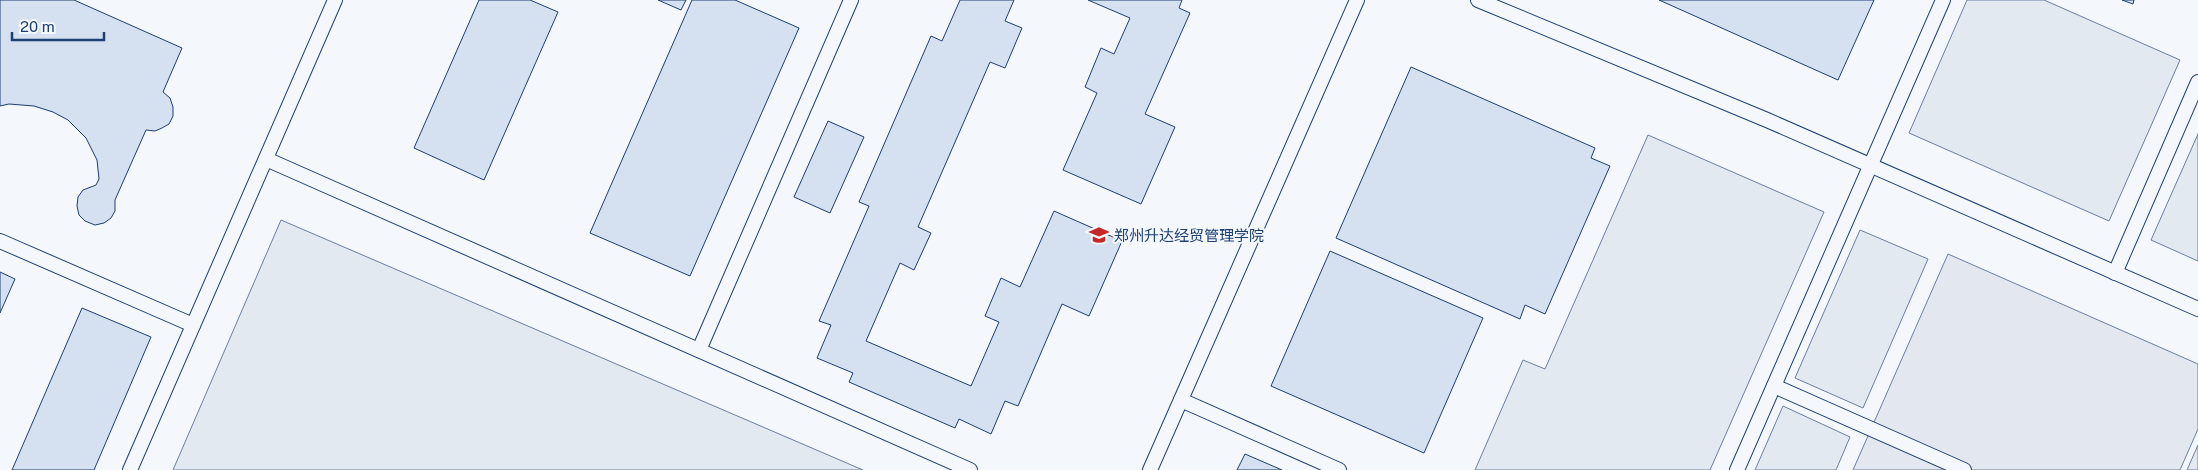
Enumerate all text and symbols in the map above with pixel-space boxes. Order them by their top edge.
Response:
scale bar [12,10,105,42]
text: 20 m [20,18,55,35]
school or university icon: 郑州升达经贸管理学院 [1088,224,1110,246]
place label: 郑州升达经贸管理学院 [1114,227,1264,244]

